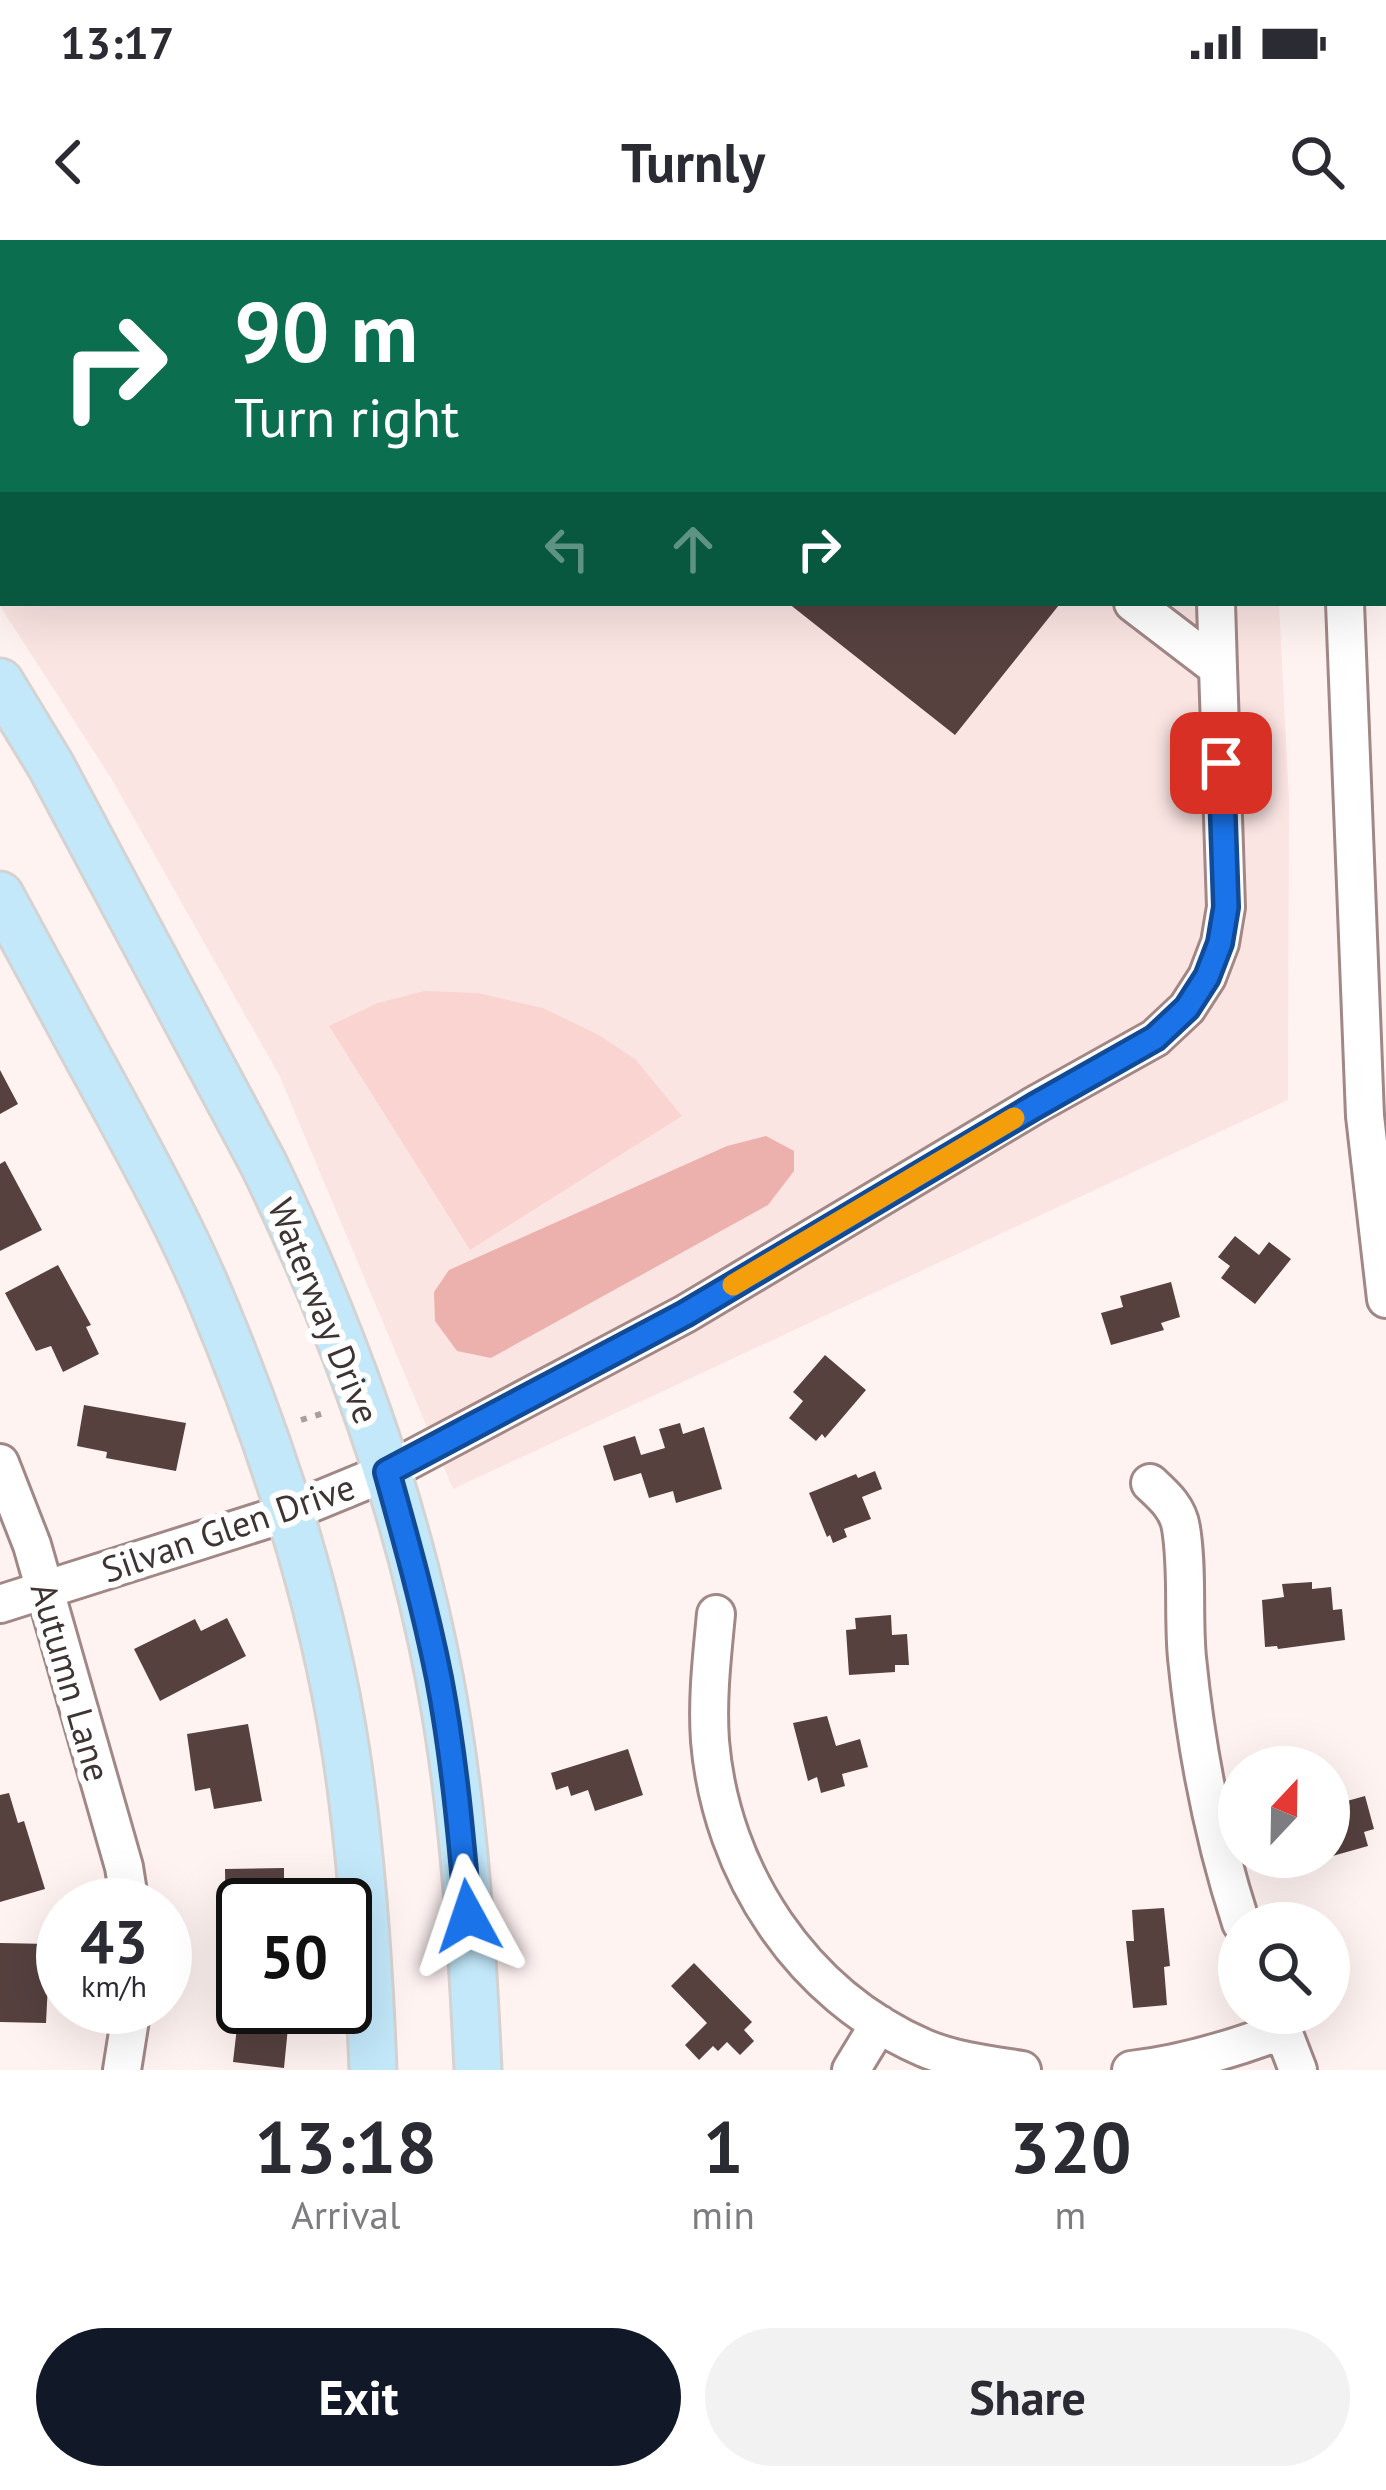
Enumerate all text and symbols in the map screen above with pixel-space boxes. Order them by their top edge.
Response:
text: 13:17 [60,13,174,71]
text: Turnly [621,127,765,197]
icon: back [36,129,102,195]
icon: search [1284,129,1350,195]
text: 90 m [234,276,418,385]
icon: right [36,288,192,444]
text: Turn right [234,382,459,452]
icon: left [534,516,600,582]
icon: ahead [660,516,726,582]
icon: right [786,516,852,582]
pin [1170,712,1272,814]
icon: arrive [1188,730,1254,796]
street label: Waterway Drive [258,1191,391,1430]
street label: Silvan Glen Drive [95,1462,361,1593]
street label: Autumn Lane [21,1577,122,1787]
north arrow [1218,1746,1350,1878]
map controls [1218,1746,1350,2034]
position arrow [405,1853,531,1979]
speed limit sign: 50 [216,1878,372,2034]
text: 43 [80,1902,148,1980]
button: search [1218,1902,1350,2034]
text: km/h [81,1966,147,2005]
text: 13:18 [254,2100,437,2193]
text: 1 [703,2100,744,2193]
text: 320 [1009,2100,1132,2193]
text: Arrival [291,2189,400,2240]
text: min [691,2189,755,2240]
text: m [1055,2189,1086,2240]
button: Exit [36,2328,681,2466]
button: Share [705,2328,1350,2466]

